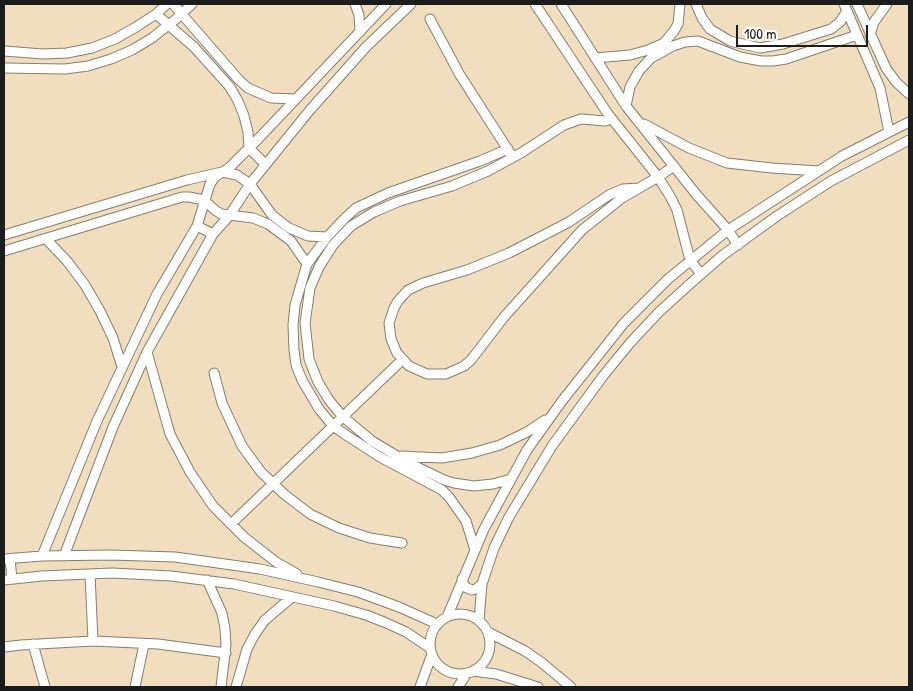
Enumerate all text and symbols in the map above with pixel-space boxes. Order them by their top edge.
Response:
scale bar [738,15,870,47]
text: 100 m [744,23,777,44]

